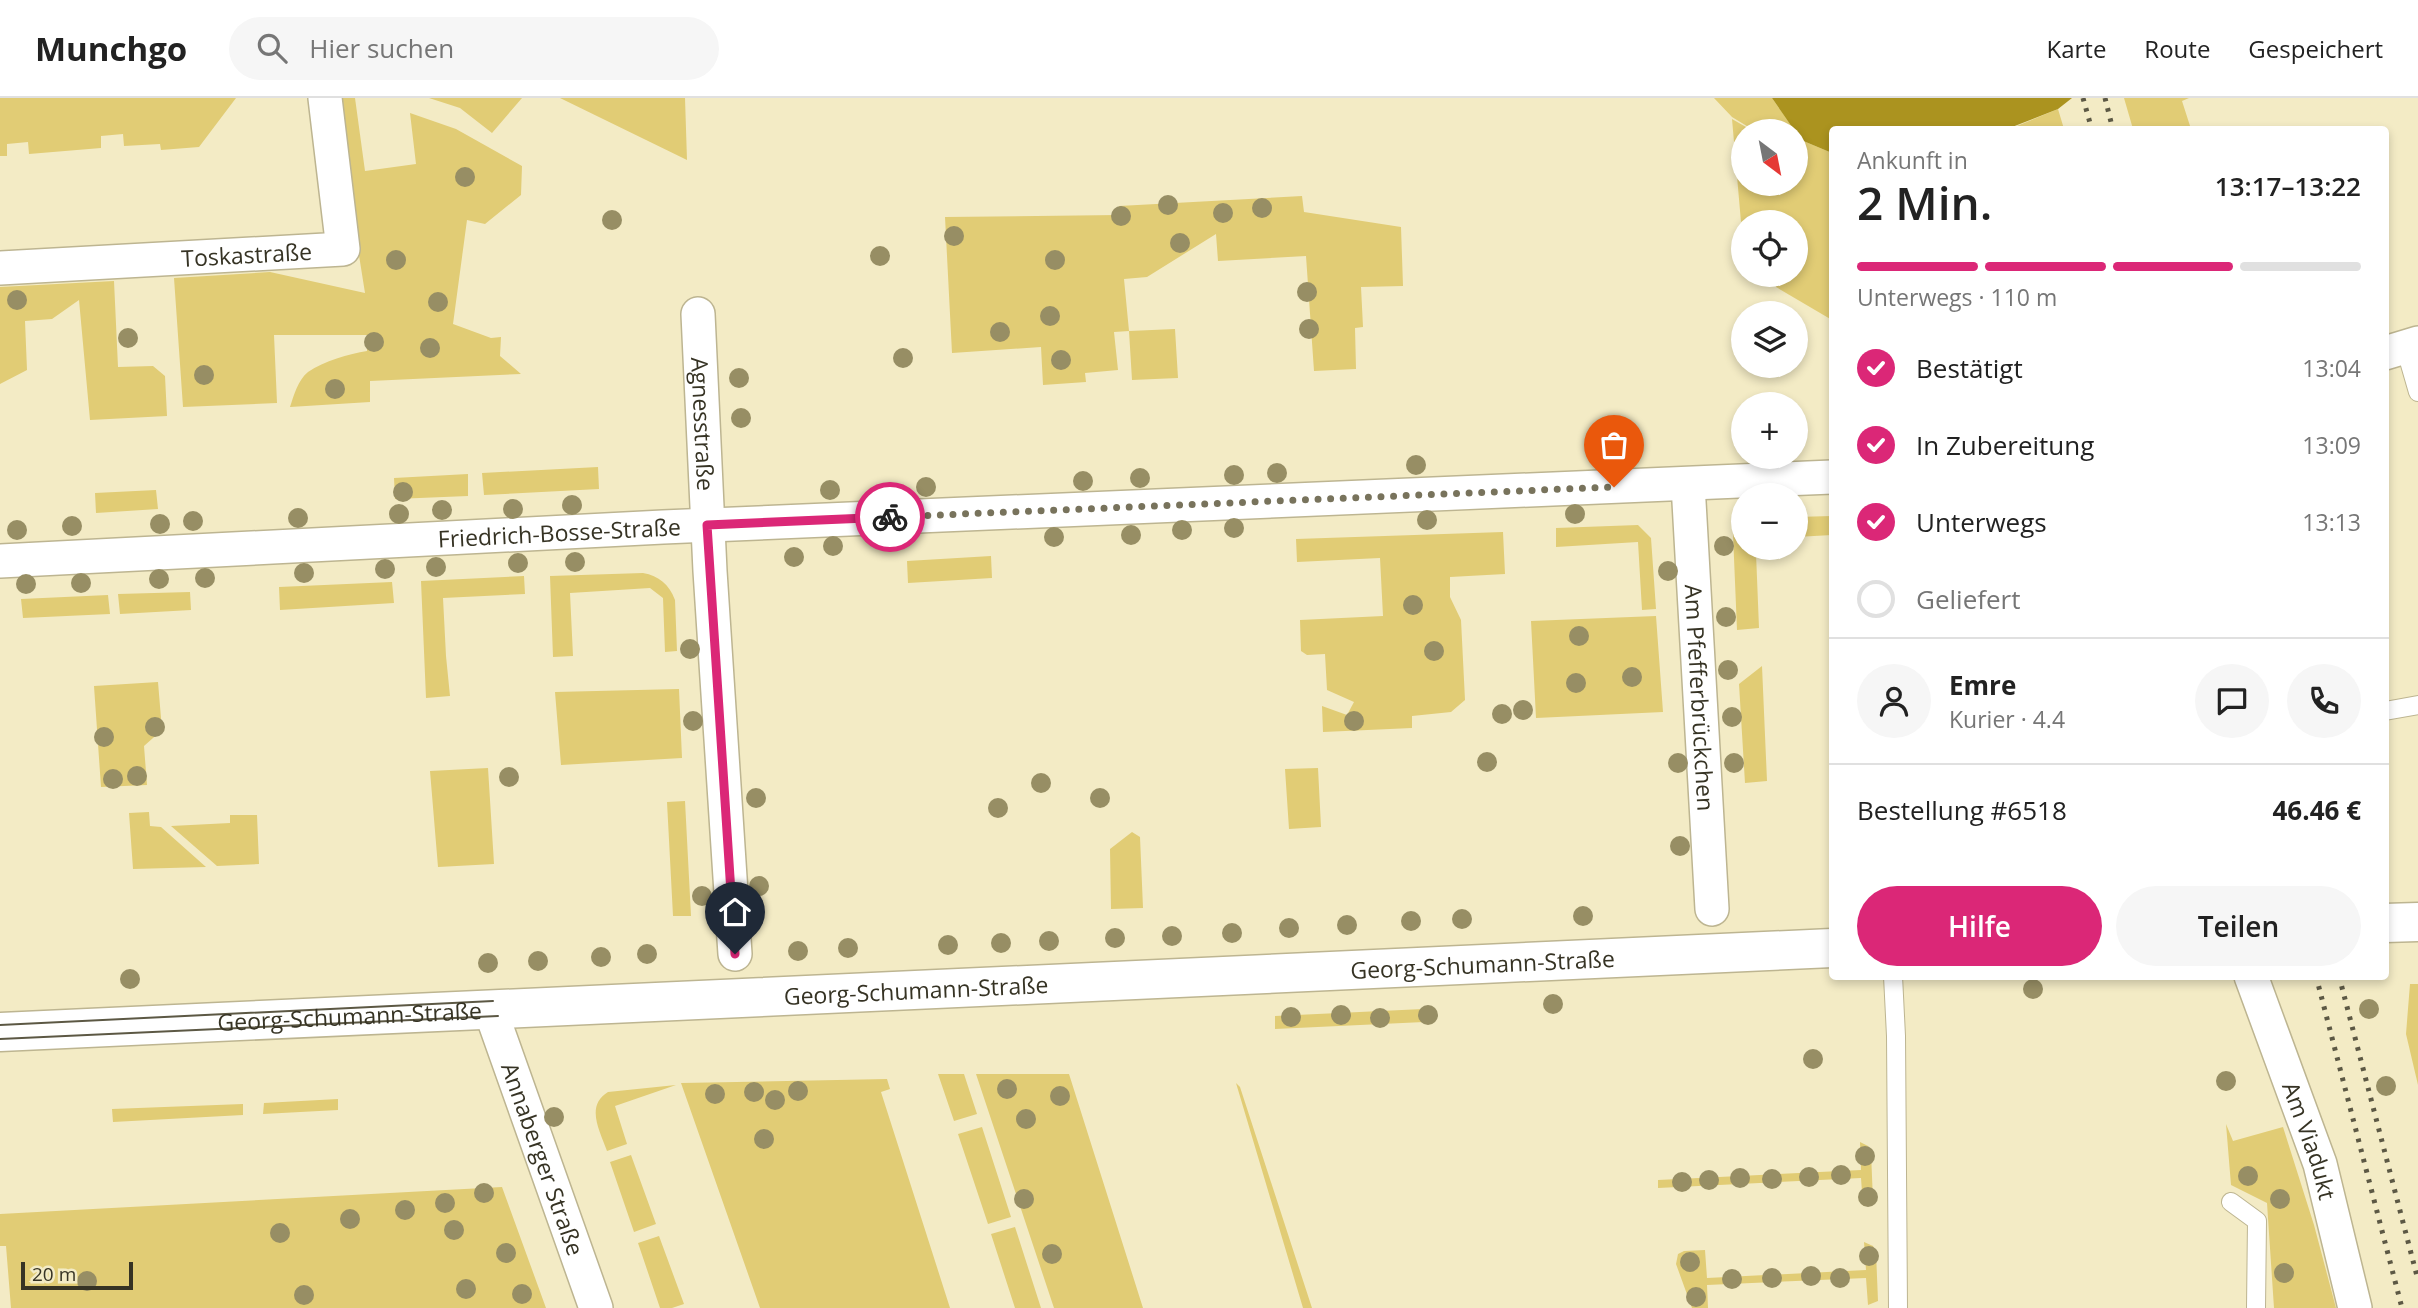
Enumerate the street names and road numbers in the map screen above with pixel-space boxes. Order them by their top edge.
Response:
street label: Toskastraße [180,235,313,274]
street label: Agnesstraße [684,356,722,491]
street label: Friedrich-Bosse-Straße [437,510,681,555]
street label: Am Pfefferbrückchen [1678,583,1722,812]
street label: Georg-Schumann-Straße [1350,942,1615,986]
street label: Georg-Schumann-Straße [783,968,1049,1012]
street label: Georg-Schumann-Straße [217,994,483,1038]
street label: Annaberger Straße [494,1058,592,1260]
street label: Am Viadukt [2275,1077,2344,1203]

